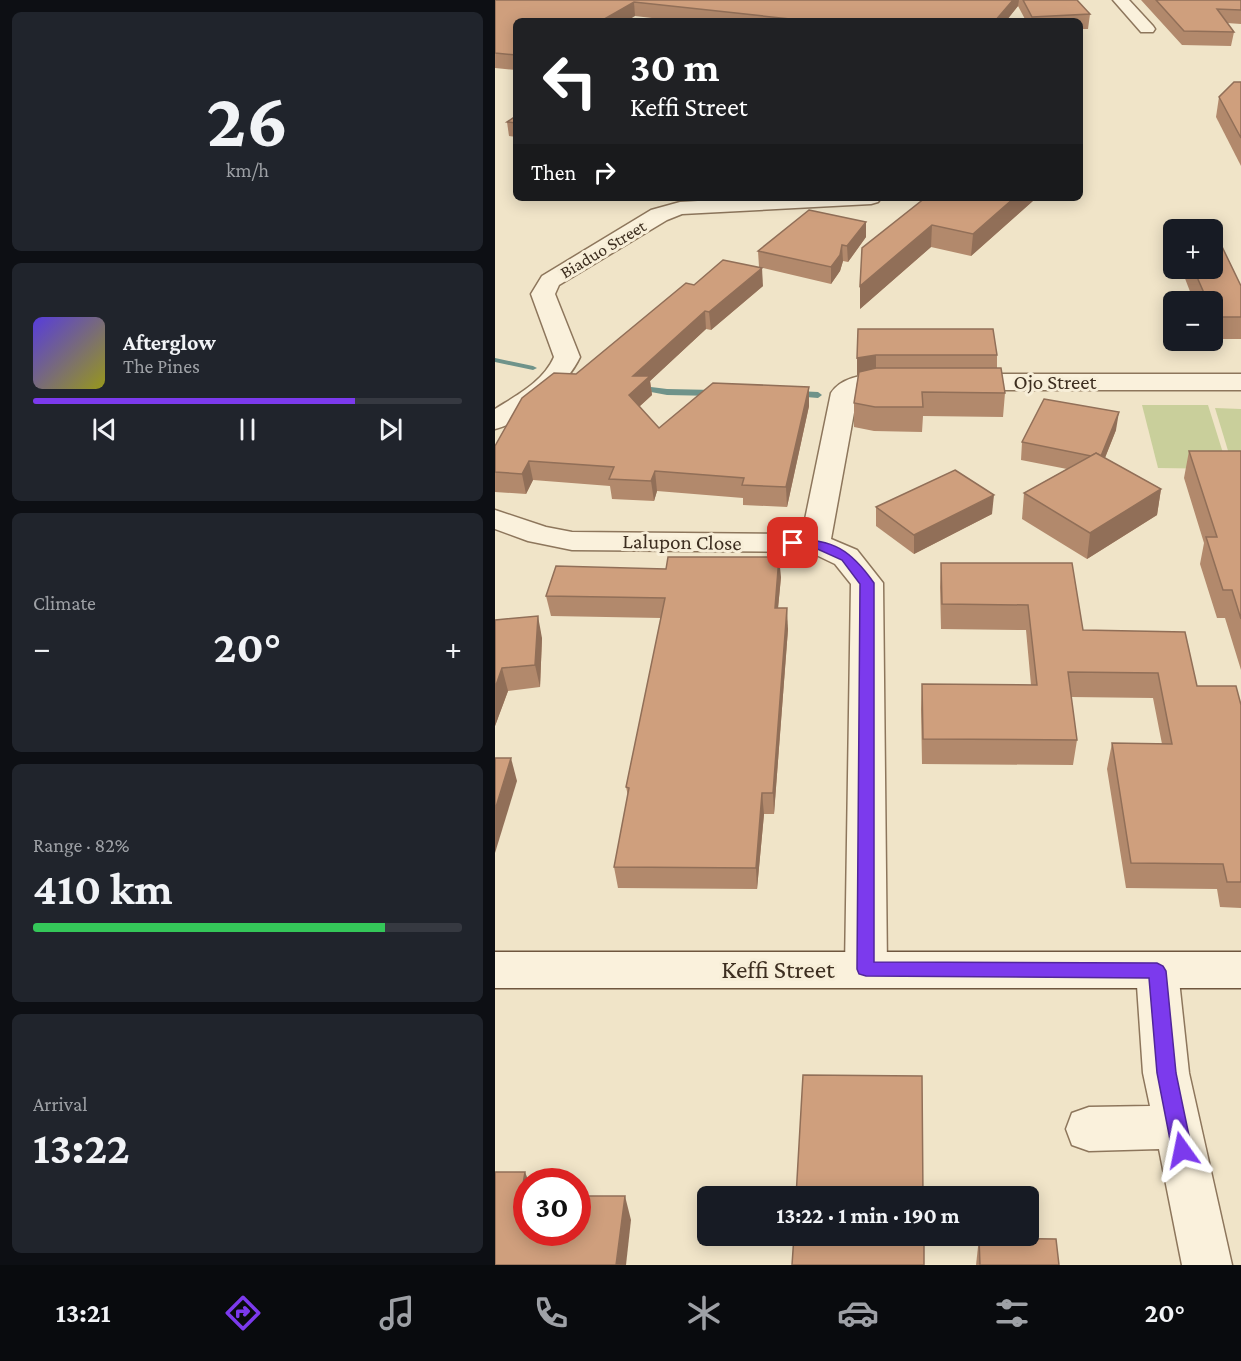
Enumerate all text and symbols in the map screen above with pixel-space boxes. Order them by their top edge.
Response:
icon: left [531,42,609,120]
text: 30 m [630,43,720,90]
text: 26 [206,76,289,163]
text: Keffi Street [630,92,748,122]
icon: right [588,156,621,189]
text: km/h [226,159,269,181]
text: Then [531,160,576,185]
street label: Biaduo Street [557,215,650,282]
map controls [1163,219,1223,351]
button: + [1163,219,1223,279]
button: − [1163,291,1223,351]
text: Afterglow [123,330,216,355]
text: The Pines [123,355,200,377]
street label: Ojo Street [1014,370,1097,394]
icon: previous [88,413,121,446]
icon: pause [231,413,264,446]
icon: next [374,413,407,446]
pin [767,517,818,568]
icon: arrive [776,526,809,559]
street label: Lalupon Close [622,529,742,555]
text: Climate [33,592,96,614]
text: 20° [214,622,281,672]
text: − [33,629,50,666]
text: + [445,629,462,666]
text: Range · 82% [33,834,130,856]
text: 410 km [33,864,173,914]
street label: Keffi Street [721,955,835,984]
text: Arrival [33,1093,87,1115]
position arrow [1150,1118,1214,1182]
text: 13:22 [33,1123,130,1173]
speed limit sign: 30 [513,1168,591,1246]
text: 13:22 · 1 min · 190 m [776,1203,960,1228]
icon: directions [222,1292,264,1334]
icon: music [376,1292,418,1334]
icon: phone [530,1292,572,1334]
icon: climate [683,1292,725,1334]
icon: car [837,1292,879,1334]
icon: filters [991,1292,1033,1334]
text: 13:21 [56,1298,111,1328]
text: 20° [1144,1298,1185,1328]

